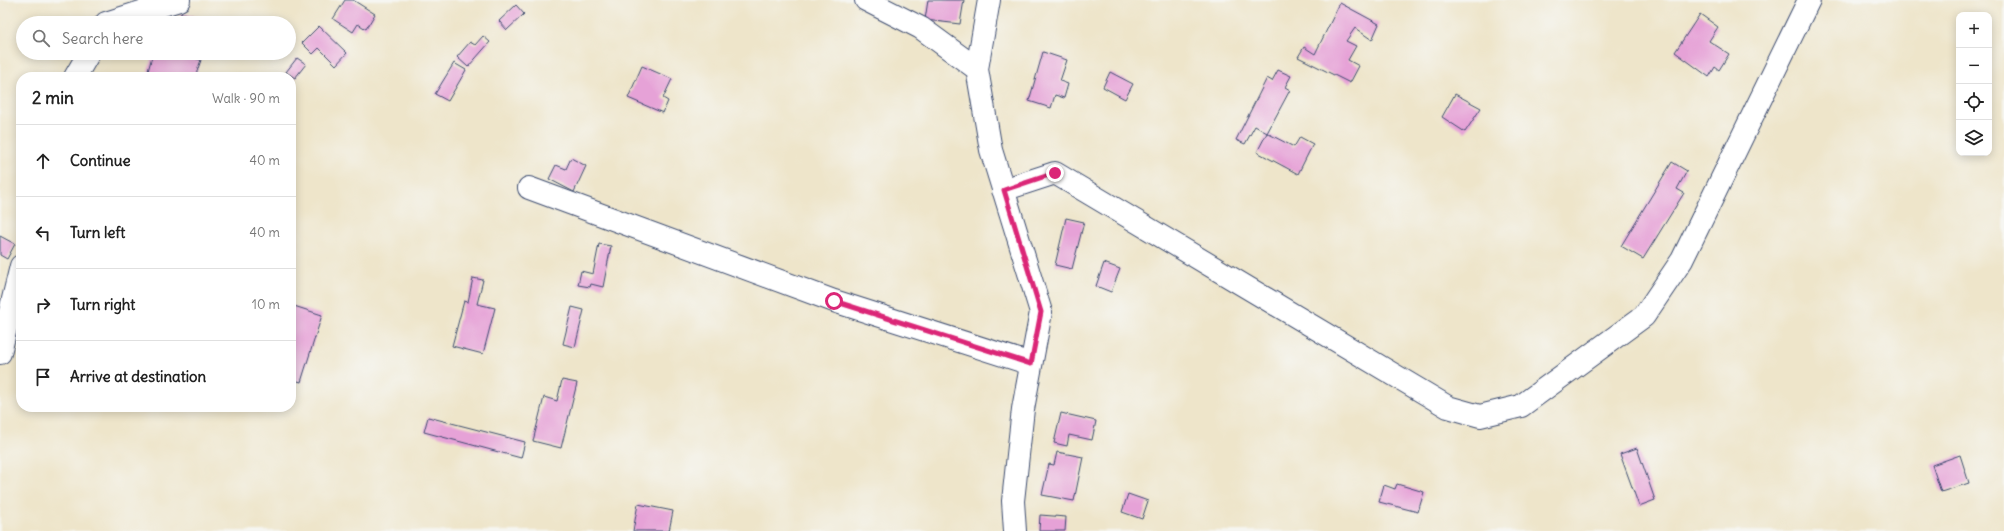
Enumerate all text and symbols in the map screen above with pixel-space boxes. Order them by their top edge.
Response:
map controls [1956,12,1992,156]
button: + [1956,12,1992,48]
search box [16,16,296,60]
icon: search [30,27,52,49]
text: Search here [62,29,143,48]
button: − [1956,48,1992,84]
button: locate [1956,84,1992,120]
text: 2 min [32,87,74,109]
text: Walk · 90 m [212,90,280,107]
button: layers [1956,120,1992,156]
icon: ahead [32,150,54,172]
text: Continue [70,151,131,170]
text: 40 m [249,152,280,169]
route end [1046,164,1064,182]
icon: left [32,222,54,244]
text: Turn left [70,223,125,242]
text: 40 m [249,224,280,241]
route start [825,292,843,310]
icon: right [32,294,54,316]
text: Turn right [70,295,135,314]
text: 10 m [252,296,280,313]
icon: arrive [32,366,54,388]
text: Arrive at destination [70,367,206,386]

